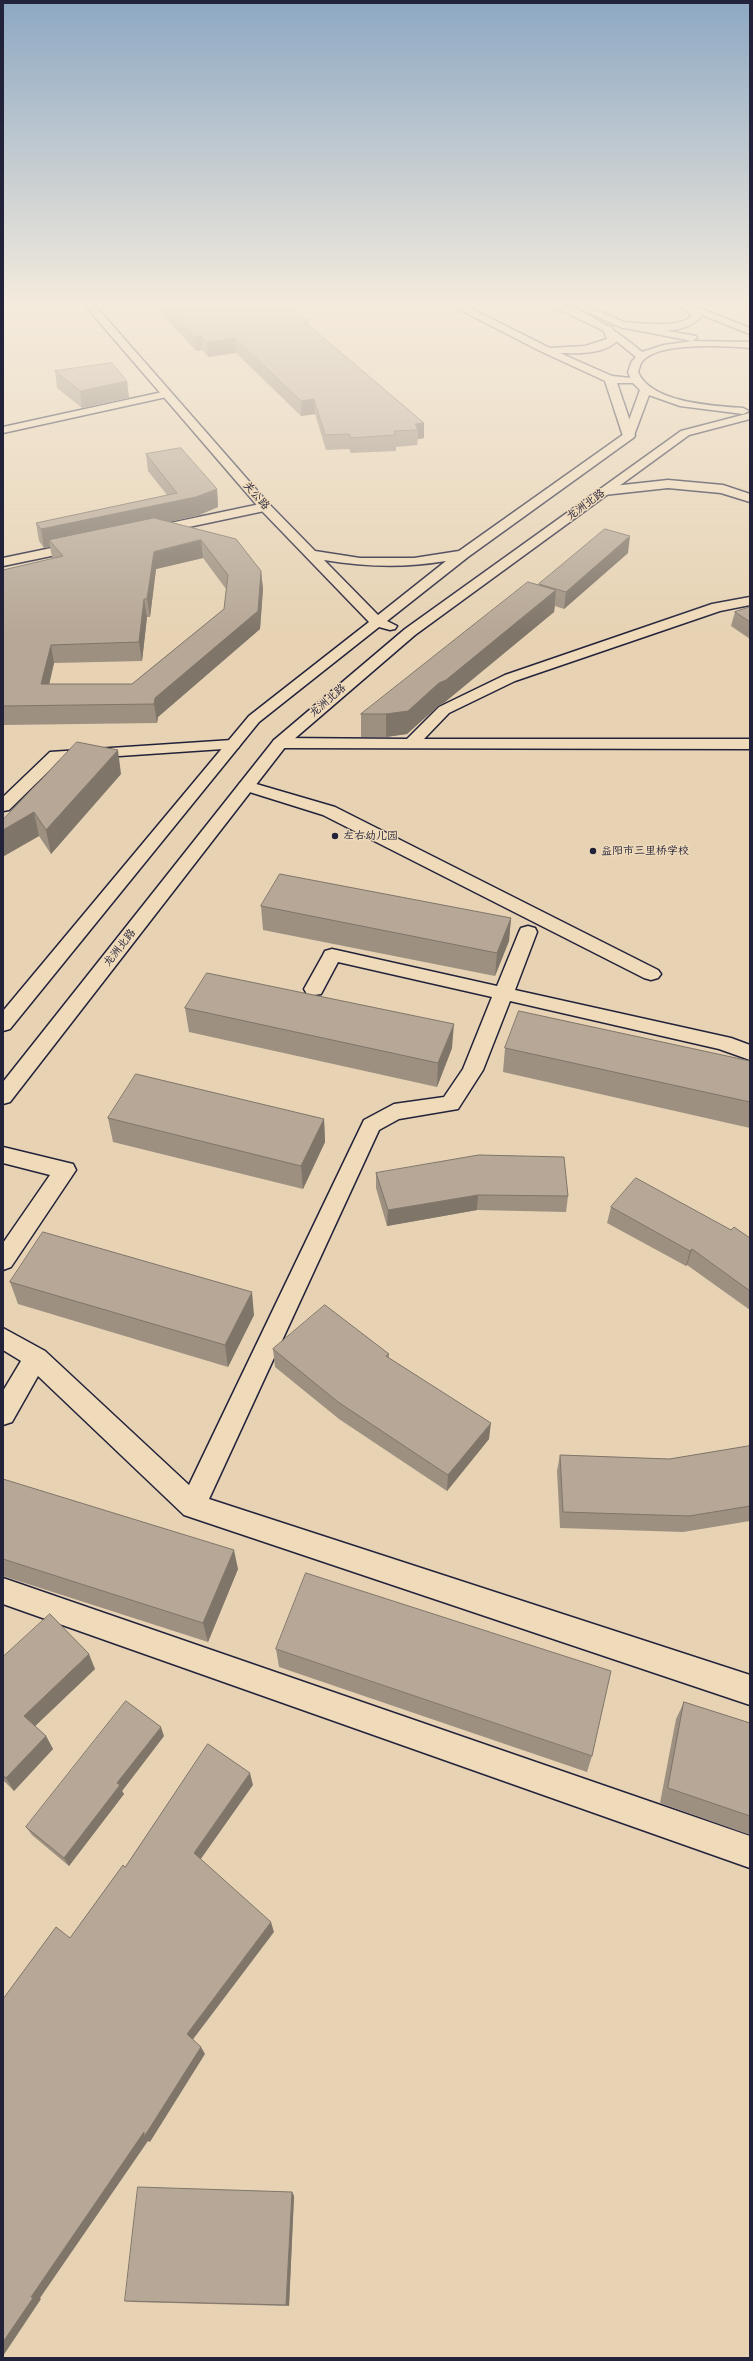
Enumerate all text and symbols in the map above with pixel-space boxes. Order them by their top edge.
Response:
street label: 关公路 [240,479,272,513]
street label: 龙洲北路 [564,487,608,523]
street label: 龙洲北路 [307,682,349,720]
place label: 左右幼儿园 [343,829,398,843]
marker: 左右幼儿园 [330,831,340,841]
place label: 益阳市三里桥学校 [601,844,689,858]
marker: 益阳市三里桥学校 [588,846,598,856]
street label: 龙洲北路 [101,927,139,969]

